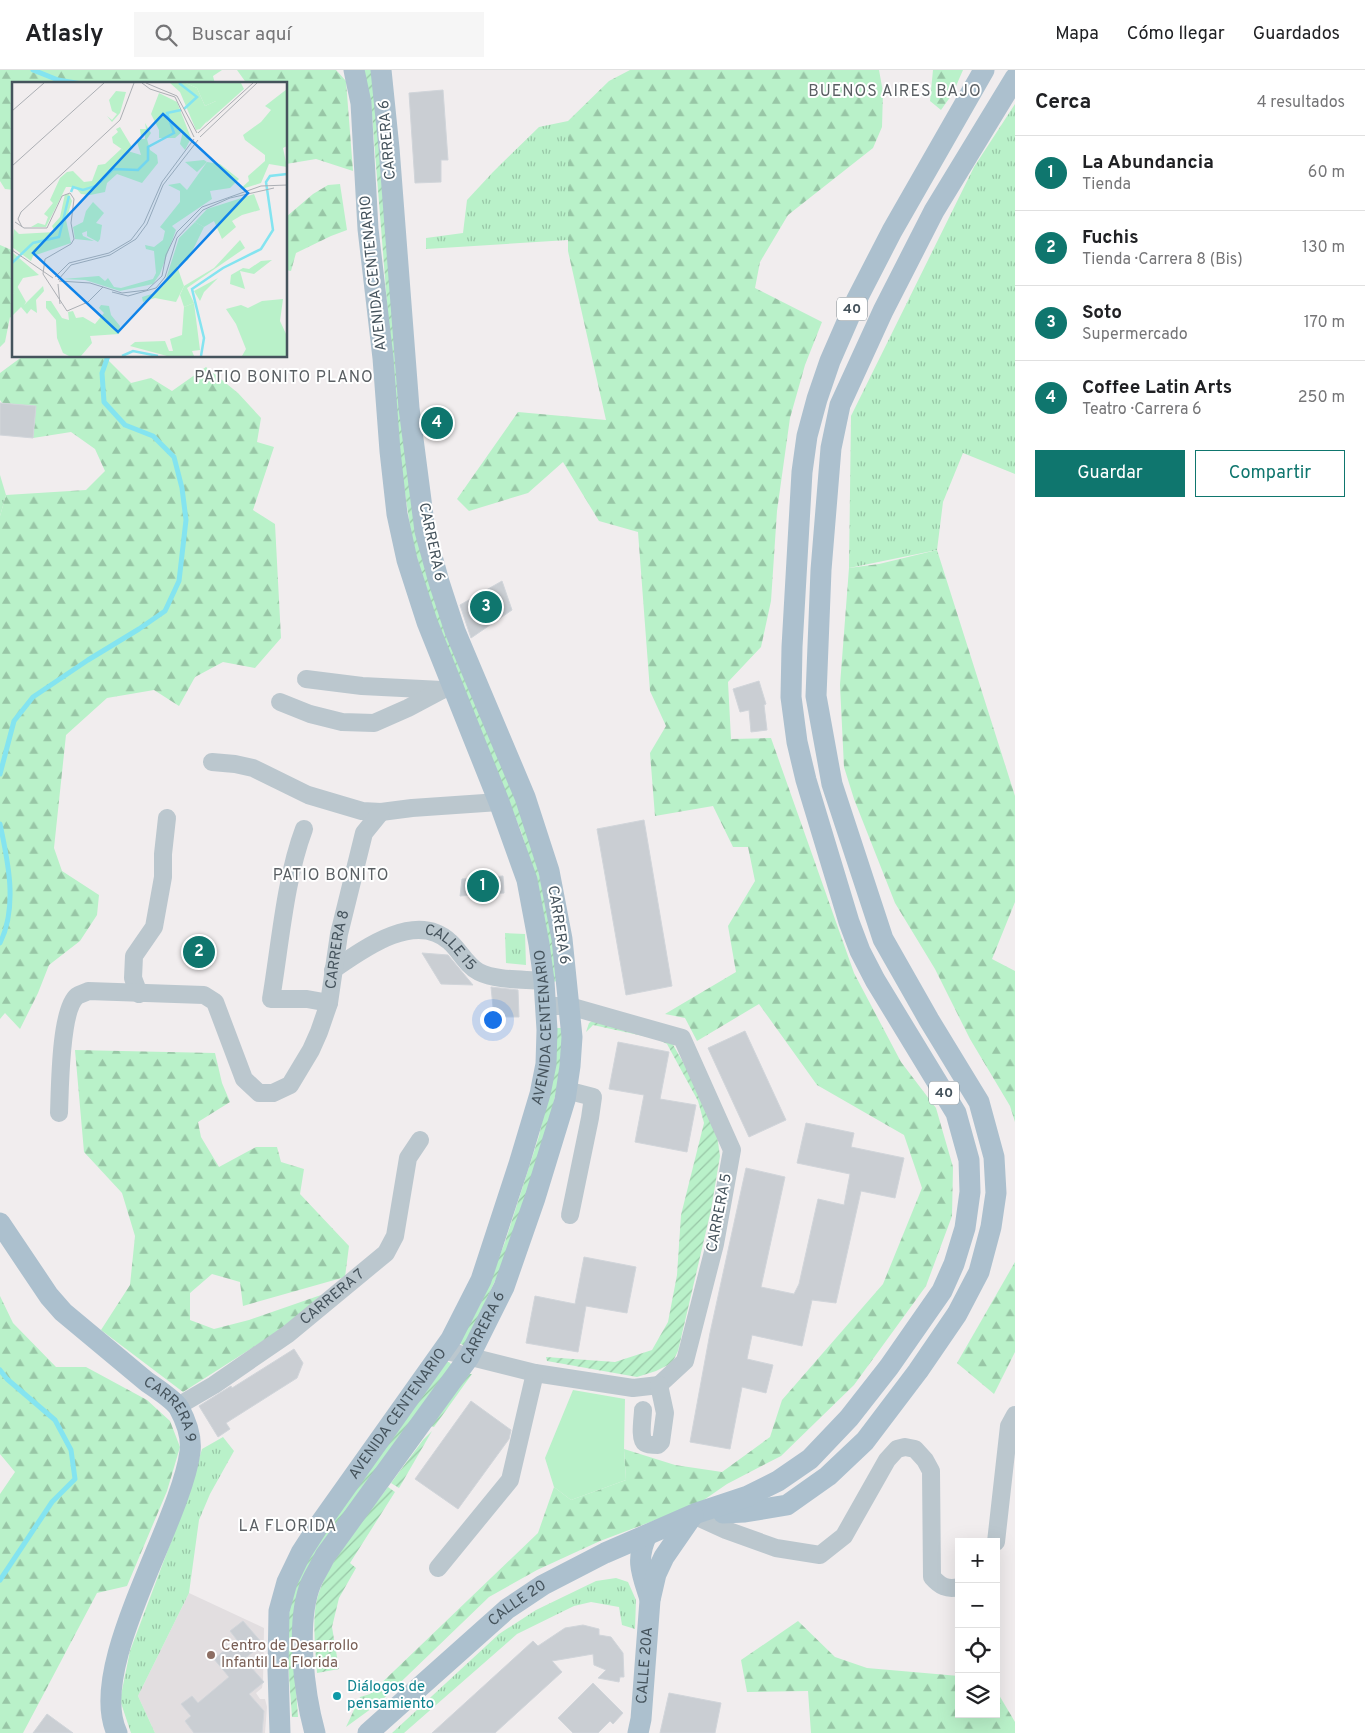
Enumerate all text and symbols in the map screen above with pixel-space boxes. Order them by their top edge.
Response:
search box [134,12,484,57]
text: Atlasly [25,20,104,50]
icon: search [152,21,180,49]
text: Buscar aquí [192,23,291,47]
text: Mapa [1055,23,1099,46]
text: Cómo llegar [1127,23,1225,46]
text: Guardados [1253,23,1340,46]
inset map [12,82,288,358]
district label: BUENOS AIRES BAJO [808,82,982,102]
text: Cerca [1035,89,1091,116]
text: 4 resultados [1257,93,1345,113]
street label: CARRERA 6 [375,99,401,181]
text: La Abundancia [1082,151,1214,175]
text: 1 [1048,163,1054,183]
text: 60 m [1308,163,1345,183]
text: Tienda [1082,175,1131,195]
street label: AVENIDA CENTENARIO [356,194,392,352]
text: Fuchis [1082,226,1139,250]
text: 2 [1046,238,1056,258]
text: 130 m [1302,238,1345,258]
text: Tienda · Carrera 8 (Bis) [1082,250,1243,270]
road number: 40 [837,298,867,320]
text: Soto [1082,301,1122,325]
text: 3 [1046,313,1056,333]
text: 170 m [1304,313,1345,333]
text: Supermercado [1082,325,1188,345]
district label: PATIO BONITO PLANO [194,368,374,388]
text: Coffee Latin Arts [1082,376,1232,400]
text: 4 [1046,388,1056,408]
text: 250 m [1298,388,1345,408]
text: Teatro · Carrera 6 [1082,400,1202,420]
pin: 4 [421,404,453,442]
button: Guardar [1035,450,1185,497]
button: Compartir [1195,450,1345,497]
street label: CARRERA 6 [413,501,449,583]
pin: 3 [470,588,502,626]
district label: PATIO BONITO [273,866,389,886]
pin: 1 [467,867,499,905]
street label: CARRERA 6 [542,884,574,966]
street label: CARRERA 8 [322,908,354,991]
street label: CALLE 15 [423,921,480,975]
pin: 2 [183,933,215,971]
street label: AVENIDA CENTENARIO [528,948,557,1108]
your location [480,1007,506,1033]
road number: 40 [929,1081,959,1104]
street label: CARRERA 5 [703,1172,737,1254]
street label: CARRERA 7 [296,1265,369,1330]
street label: CARRERA 6 [457,1288,510,1369]
street label: AVENIDA CENTENARIO [345,1344,451,1483]
street label: CARRERA 9 [139,1373,200,1443]
district label: LA FLORIDA [239,1517,337,1537]
map controls [955,1538,1000,1718]
button: + [955,1538,1000,1583]
street label: CALLE 20 [484,1576,550,1631]
button: − [955,1583,1000,1628]
street label: CALLE 20A [633,1626,657,1705]
button: locate [955,1628,1000,1673]
place label: Centro de Desarrollo Infantil La Florida [221,1637,358,1673]
marker: Centro de Desarrollo Infantil La Florida [205,1649,217,1661]
button: layers [955,1673,1000,1718]
place label: Diálogos de pensamiento [347,1678,434,1714]
marker: Diálogos de pensamiento [331,1690,343,1702]

